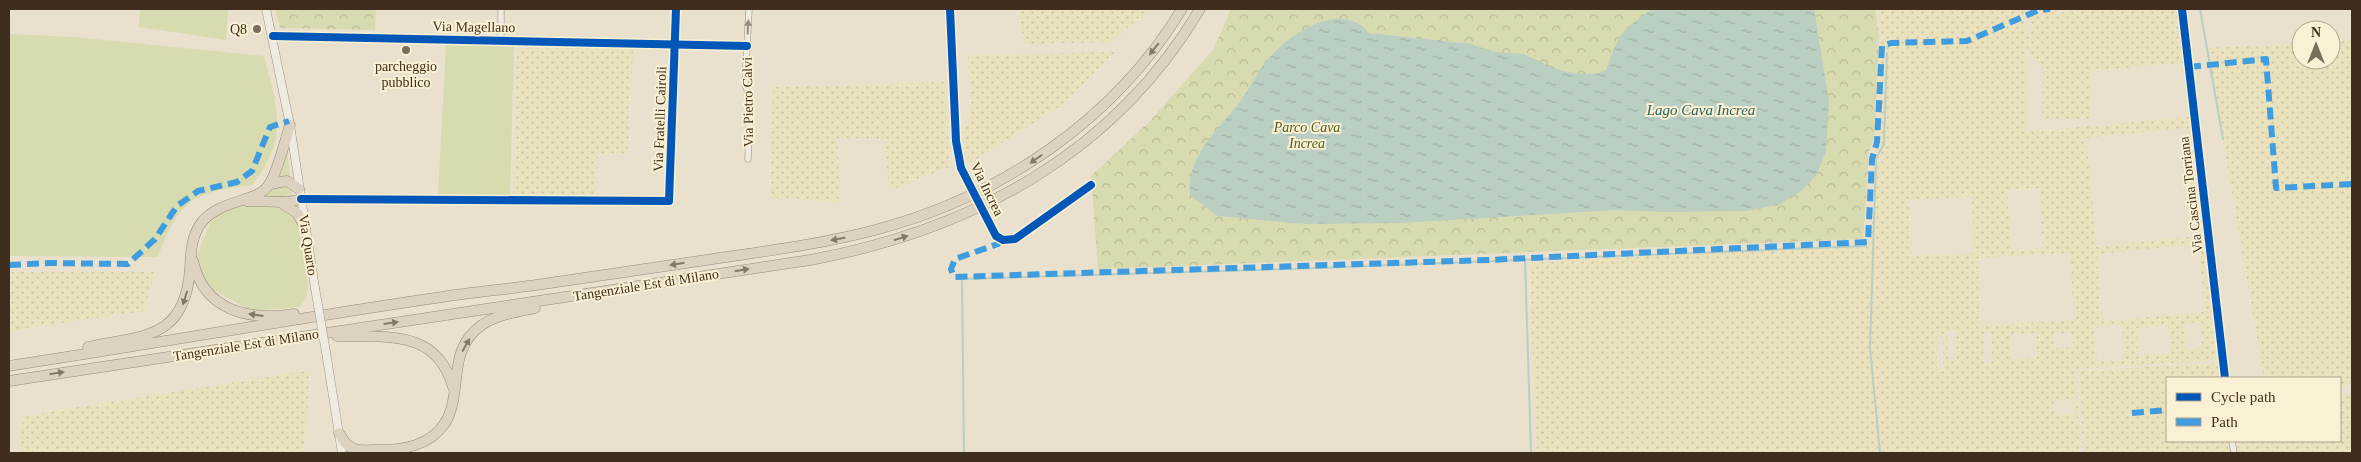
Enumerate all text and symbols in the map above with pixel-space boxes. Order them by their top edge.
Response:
street label: Via Magellano [433,19,515,35]
one-way arrow [744,19,752,35]
north arrow [2291,20,2341,70]
place label: Q8 [230,22,247,37]
marker: Q8 [251,23,263,35]
text: N [2311,25,2321,40]
one-way arrow [1149,42,1160,55]
marker: parcheggio pubblico [400,44,412,56]
street label: Via Pietro Calvi [740,57,756,147]
place label: parcheggio pubblico [375,59,437,90]
street label: Via Fratelli Cairoli [651,66,669,172]
water label: Lago Cava Increa [1646,102,1755,118]
park label: Parco Cava Increa [1273,120,1340,151]
street label: Via Cascina Torriana [2176,135,2206,254]
one-way arrow [1029,154,1043,164]
street label: Via Increa [968,160,1007,219]
street label: Via Quarto [296,213,320,277]
one-way arrow [893,234,908,242]
one-way arrow [830,235,846,243]
one-way arrow [669,260,685,268]
street label: Tangenziale Est di Milano [572,266,720,304]
one-way arrow [734,266,750,274]
one-way arrow [181,291,189,306]
one-way arrow [248,311,264,319]
one-way arrow [383,319,399,327]
street label: Tangenziale Est di Milano [172,326,320,364]
one-way arrow [462,337,470,352]
one-way arrow [49,369,65,377]
legend [2166,377,2341,442]
text: Cycle path [2211,389,2276,405]
text: Path [2211,414,2238,430]

